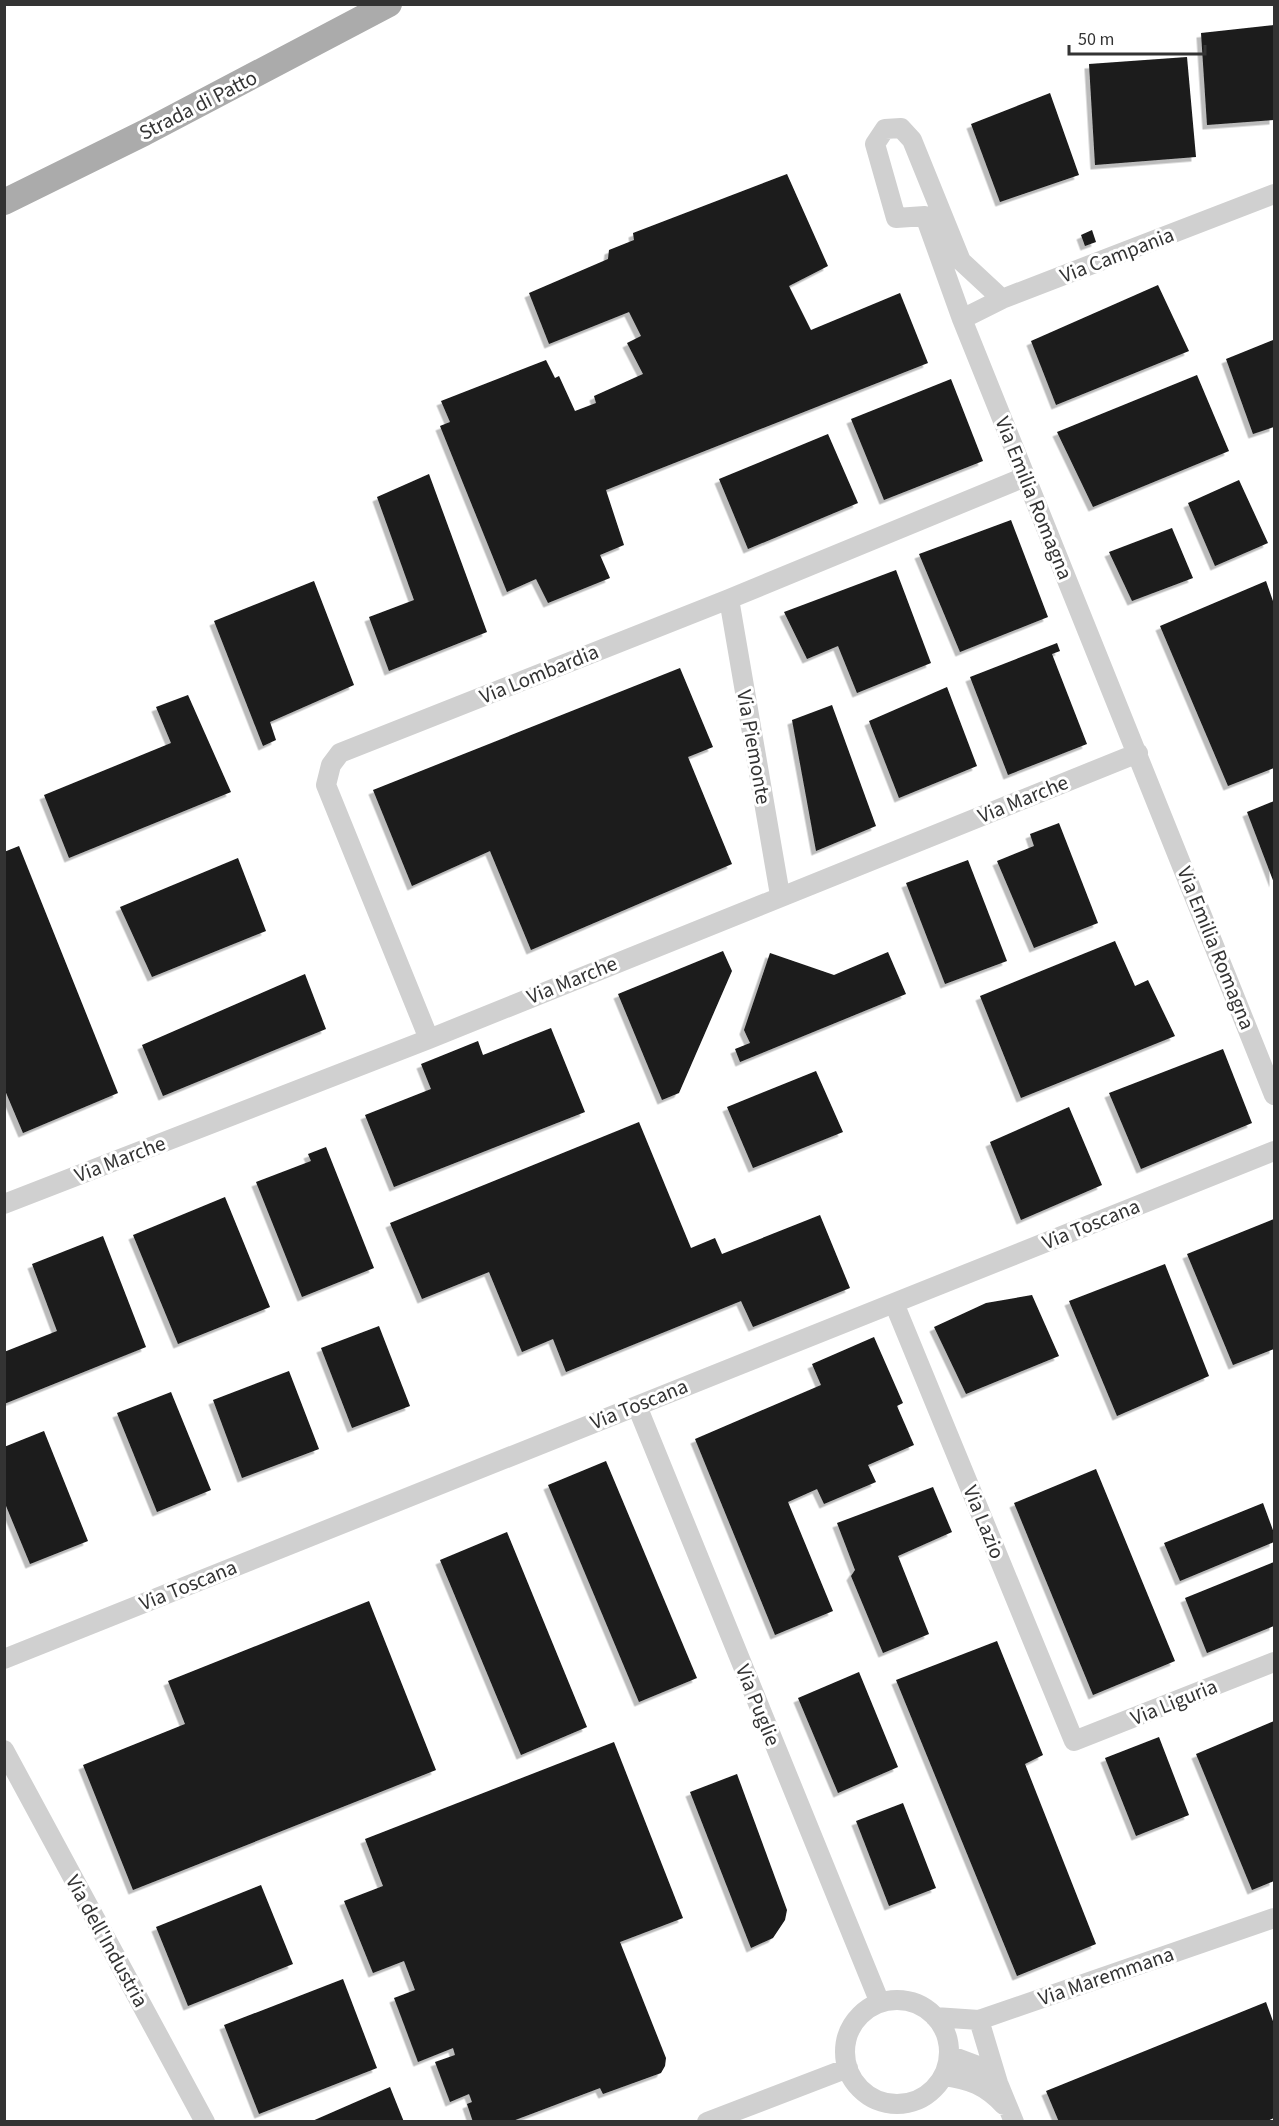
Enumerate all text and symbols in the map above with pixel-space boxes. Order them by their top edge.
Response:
scale bar [1069,18,1206,56]
text: 50 m [1078,27,1114,52]
street label: Strada di Patto [134,62,262,148]
street label: Via Campania [1056,220,1178,290]
street label: Via Emilia Romagna [988,412,1080,584]
street label: Via Lombardia [475,637,603,711]
street label: Via Piemonte [729,687,779,807]
street label: Via Marche [973,767,1073,831]
street label: Via Emilia Romagna [1170,862,1262,1034]
street label: Via Marche [522,948,622,1012]
street label: Via Marche [70,1128,170,1190]
street label: Via Toscana [1038,1191,1144,1257]
street label: Via Toscana [586,1371,692,1437]
street label: Via Lazio [956,1481,1012,1563]
street label: Via Toscana [135,1552,241,1618]
street label: Via Puglie [728,1660,788,1750]
street label: Via Liguria [1126,1671,1222,1733]
street label: Via dell'Industria [58,1869,156,2013]
street label: Via Maremmana [1034,1939,1178,2013]

